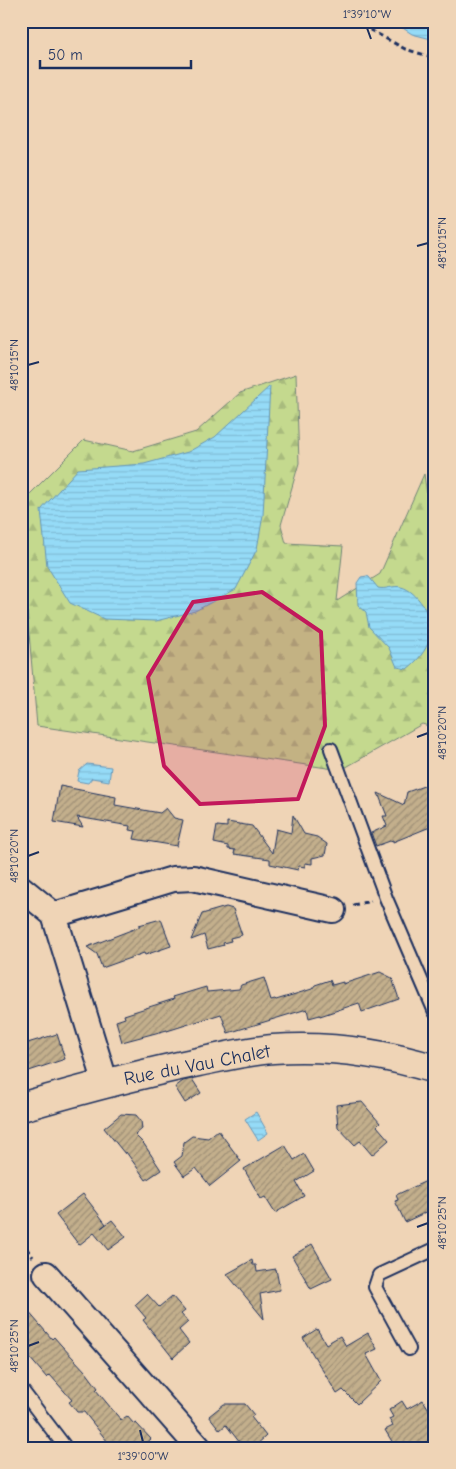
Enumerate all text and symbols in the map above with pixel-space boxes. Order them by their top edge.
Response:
text: 1°39'10"W [343,7,392,21]
scale bar [40,38,191,70]
text: 50 m [48,46,83,64]
text: 48°10'15"N [435,217,449,269]
text: 48°10'15"N [7,339,21,391]
text: 48°10'20"N [435,706,449,760]
text: 48°10'20"N [7,829,21,883]
street label: Rue du Vau Chalet [122,1040,273,1090]
text: 48°10'25"N [435,1196,449,1250]
text: 48°10'25"N [7,1319,21,1373]
text: 1°39'00"W [118,1449,169,1463]

